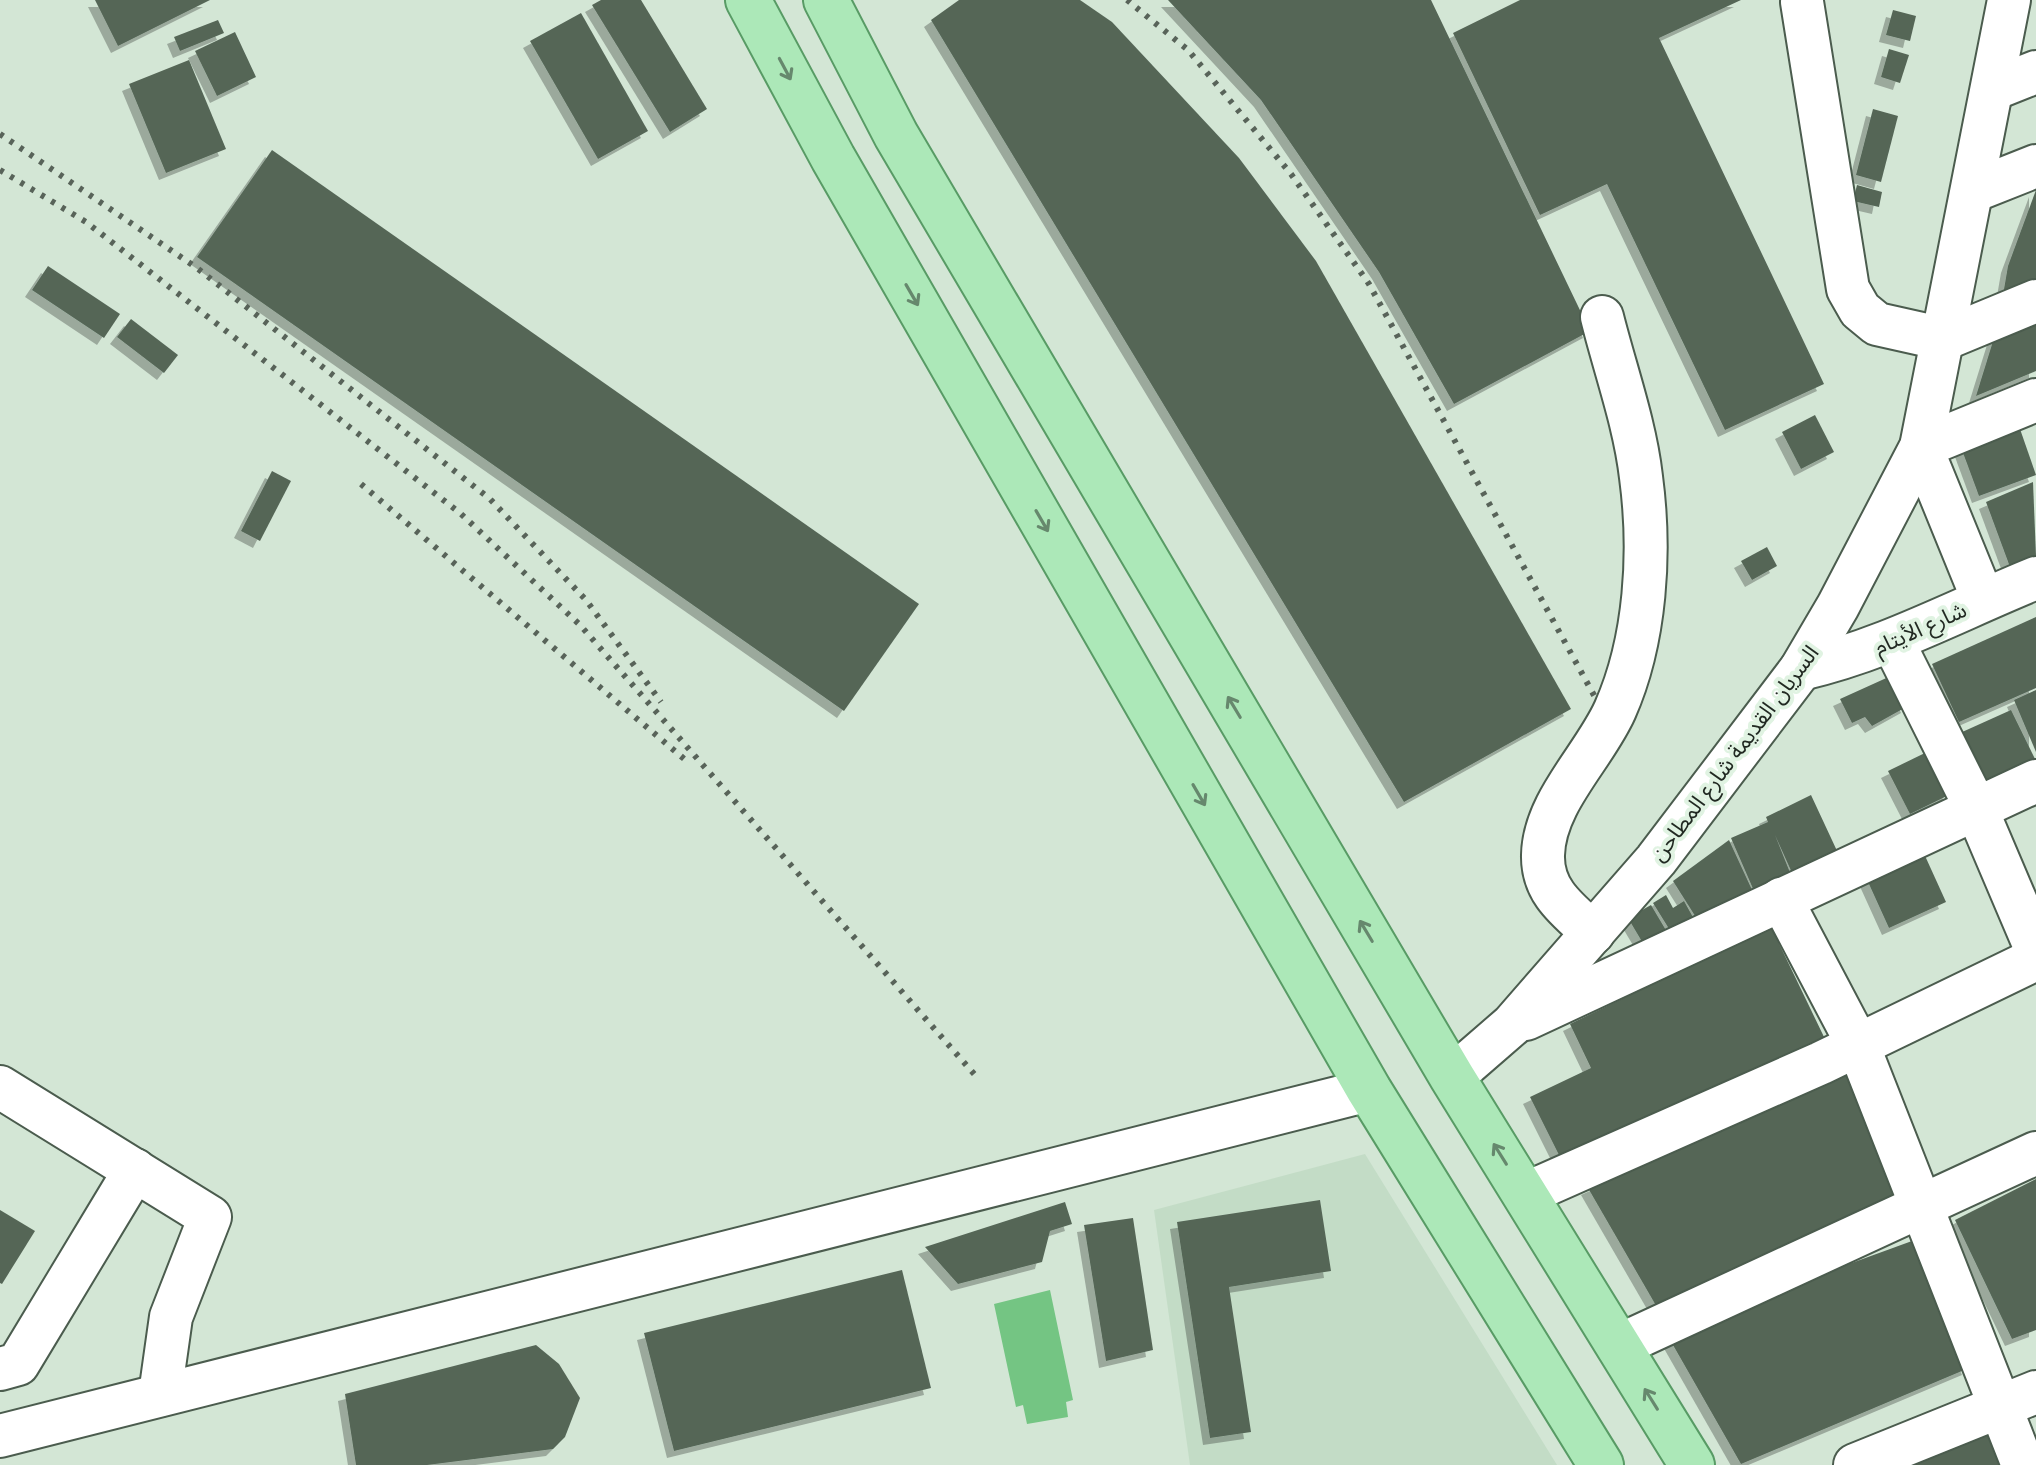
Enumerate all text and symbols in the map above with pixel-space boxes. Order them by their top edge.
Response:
one-way arrow [777,56,793,80]
one-way arrow [904,283,920,306]
one-way arrow [1034,509,1050,532]
street label: شارع الأيتام [1870,597,1972,664]
street label: السريان القديمة شارع المطاحن [1645,641,1827,868]
one-way arrow [1225,696,1241,719]
one-way arrow [1192,782,1207,806]
one-way arrow [1358,920,1374,943]
one-way arrow [1491,1143,1507,1166]
one-way arrow [1643,1388,1659,1411]

